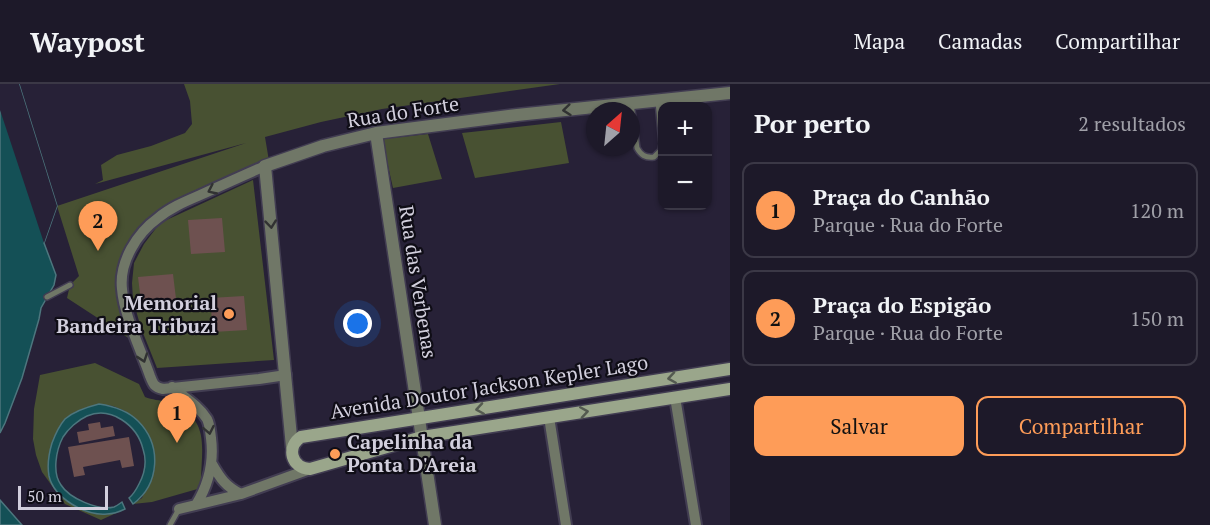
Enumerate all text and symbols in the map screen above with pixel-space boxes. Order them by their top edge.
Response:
text: Waypost [30,23,145,60]
text: Mapa [854,27,905,55]
text: Camadas [938,27,1022,55]
text: Compartilhar [1055,27,1180,55]
street label: Rua do Forte [345,89,461,134]
north arrow [586,102,640,156]
map controls [658,102,712,210]
button: + [658,102,712,156]
one-way arrow [563,103,572,116]
text: Por perto [754,106,870,140]
text: 2 resultados [1078,110,1186,137]
button: − [658,156,712,210]
one-way arrow [207,182,218,194]
text: Praça do Canhão [813,182,990,211]
text: 1 [770,197,781,224]
text: 120 m [1130,197,1184,224]
pin: 2 [78,202,118,251]
street label: Rua das Verbenas [393,203,444,360]
text: Parque · Rua do Forte [813,211,1003,238]
one-way arrow [264,219,277,228]
place label: Memorial Bandeira Tribuzi [56,289,217,339]
text: Praça do Espigão [813,290,991,319]
text: 2 [770,305,781,332]
text: 150 m [1130,305,1184,332]
marker: Memorial Bandeira Tribuzi [222,307,236,321]
your location [343,309,372,338]
text: Parque · Rua do Forte [813,319,1003,346]
street label: Avenida Doutor Jackson Kepler Lago [328,348,650,425]
one-way arrow [136,352,149,363]
one-way arrow [668,371,678,384]
pin: 1 [158,394,196,443]
button: Salvar [754,396,964,456]
button: Compartilhar [976,396,1186,456]
one-way arrow [475,402,485,415]
one-way arrow [579,406,589,418]
one-way arrow [202,425,215,435]
place label: Capelinha da Ponta D'Areia [347,428,477,478]
marker: Capelinha da Ponta D'Areia [328,447,342,461]
scale bar [18,483,108,510]
text: 50 m [27,485,62,507]

